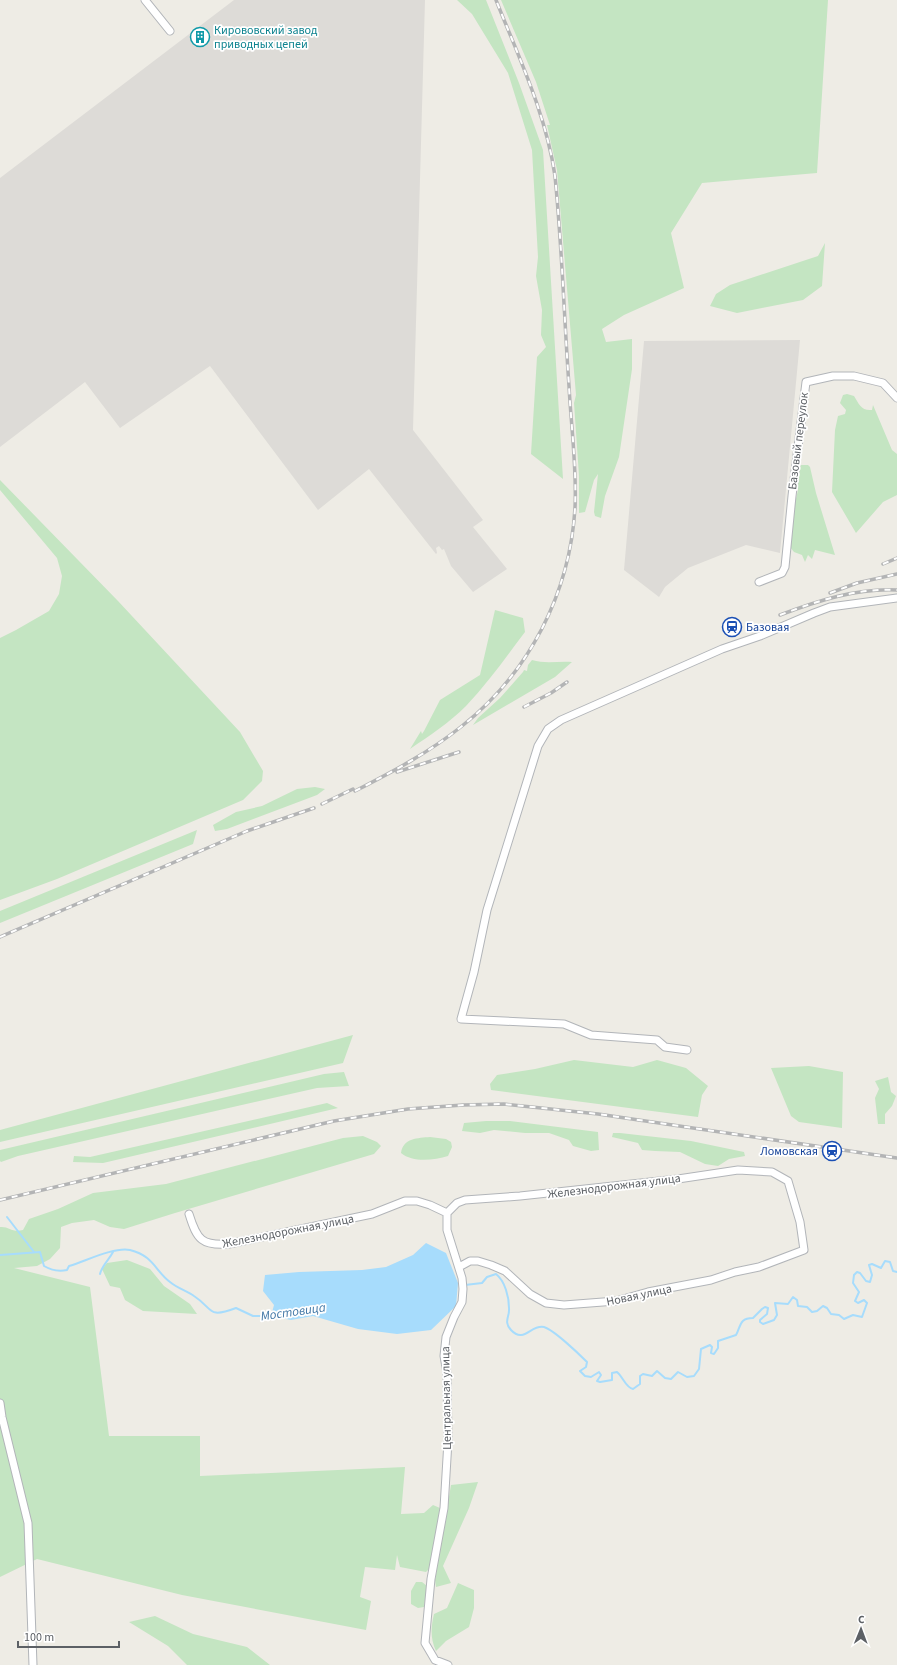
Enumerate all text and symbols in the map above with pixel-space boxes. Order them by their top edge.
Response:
place label: Кирововский завод приводных цепей [214,22,318,53]
building icon: Кирововский завод приводных цепей [189,26,211,48]
street label: Базовый переулок [784,391,813,491]
station icon: Базовая [721,616,743,638]
place label: Базовая [746,619,789,636]
station icon: Ломовская [821,1140,843,1162]
place label: Ломовская [760,1143,818,1160]
street label: Железнодорожная улица [547,1170,682,1203]
street label: Железнодорожная улица [221,1210,356,1253]
street label: Новая улица [605,1280,673,1311]
water label: Мостовица [259,1299,327,1325]
street label: Центральная улица [437,1346,456,1450]
north arrow [841,1609,881,1649]
text: С [858,1612,865,1627]
scale bar [18,1623,119,1649]
text: 100 m [24,1629,54,1646]

